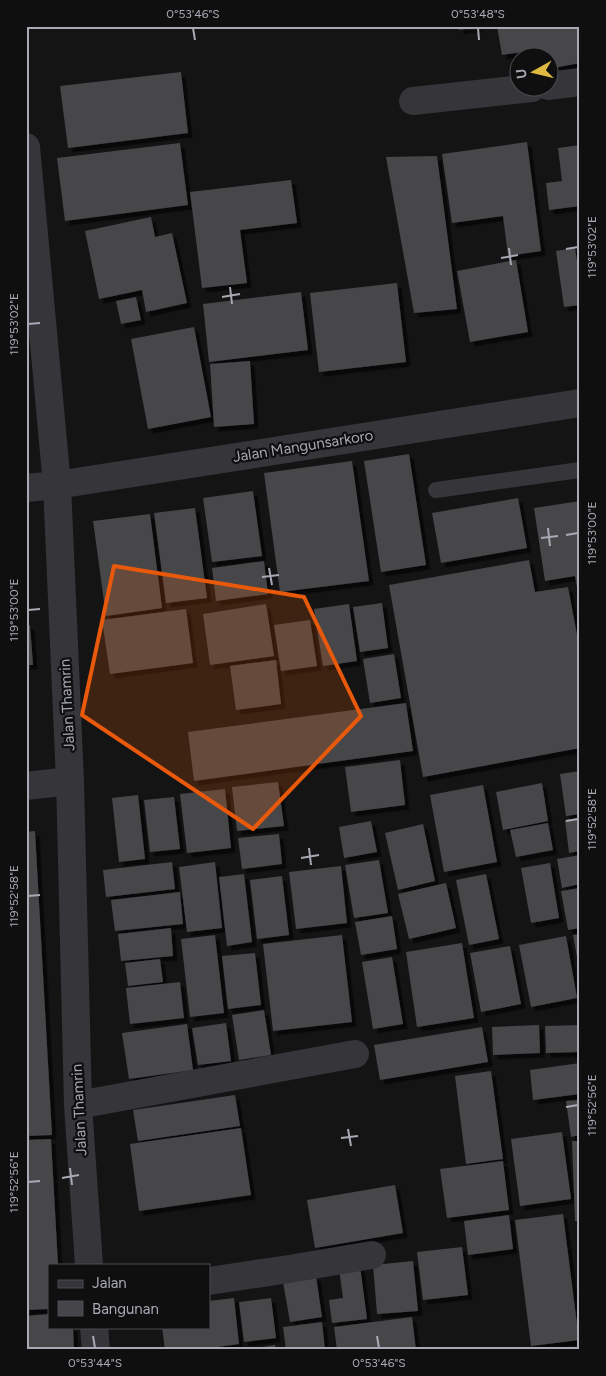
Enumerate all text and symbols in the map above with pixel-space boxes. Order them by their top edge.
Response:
text: 0°53'46"S [166,7,220,21]
text: 0°53'48"S [451,7,505,21]
north arrow [508,48,558,98]
text: U [513,68,531,80]
text: 119°53'02"E [585,216,599,278]
text: 119°53'02"E [7,293,21,355]
street label: Jalan Mangunsarkoro [231,426,375,466]
text: 119°53'00"E [585,501,599,565]
text: 119°53'00"E [7,578,21,642]
street label: Jalan Thamrin [56,658,78,752]
text: 119°52'58"E [585,788,599,850]
text: 119°52'58"E [7,865,21,927]
street label: Jalan Thamrin [68,1063,90,1157]
text: 119°52'56"E [585,1074,599,1136]
text: 119°52'56"E [7,1151,21,1213]
legend [48,1264,210,1328]
text: Jalan [92,1274,127,1292]
text: Bangunan [92,1300,159,1318]
text: 0°53'44"S [68,1356,122,1370]
text: 0°53'46"S [352,1356,406,1370]

